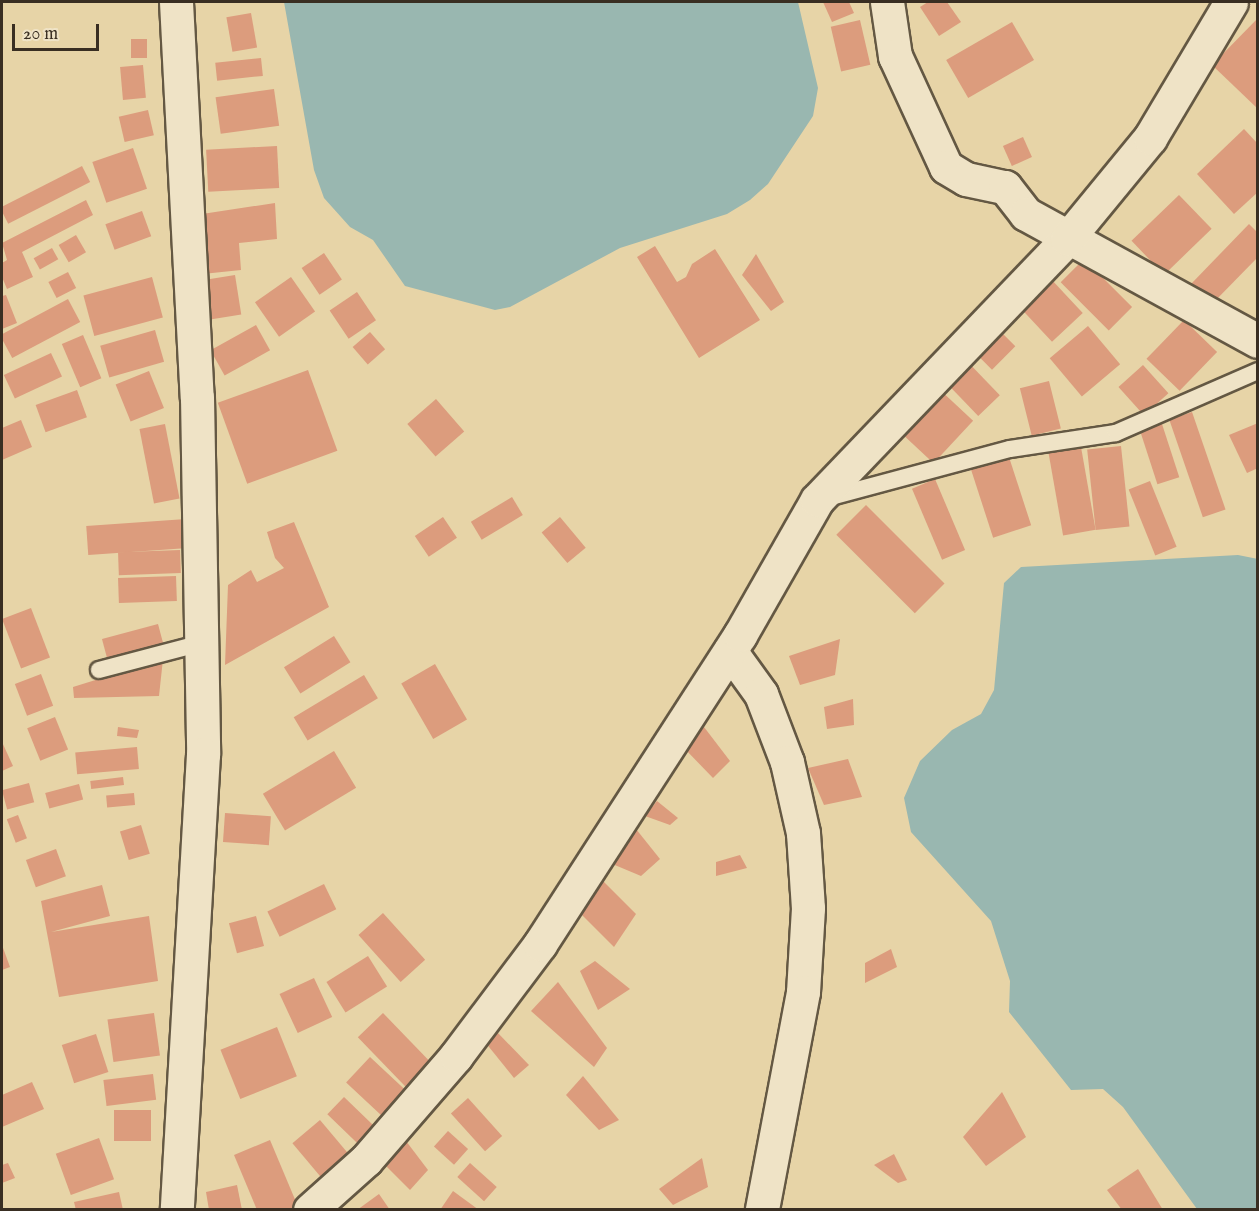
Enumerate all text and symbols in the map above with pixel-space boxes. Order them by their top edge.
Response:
scale bar [15,12,102,50]
text: 20 m [23,23,58,46]

